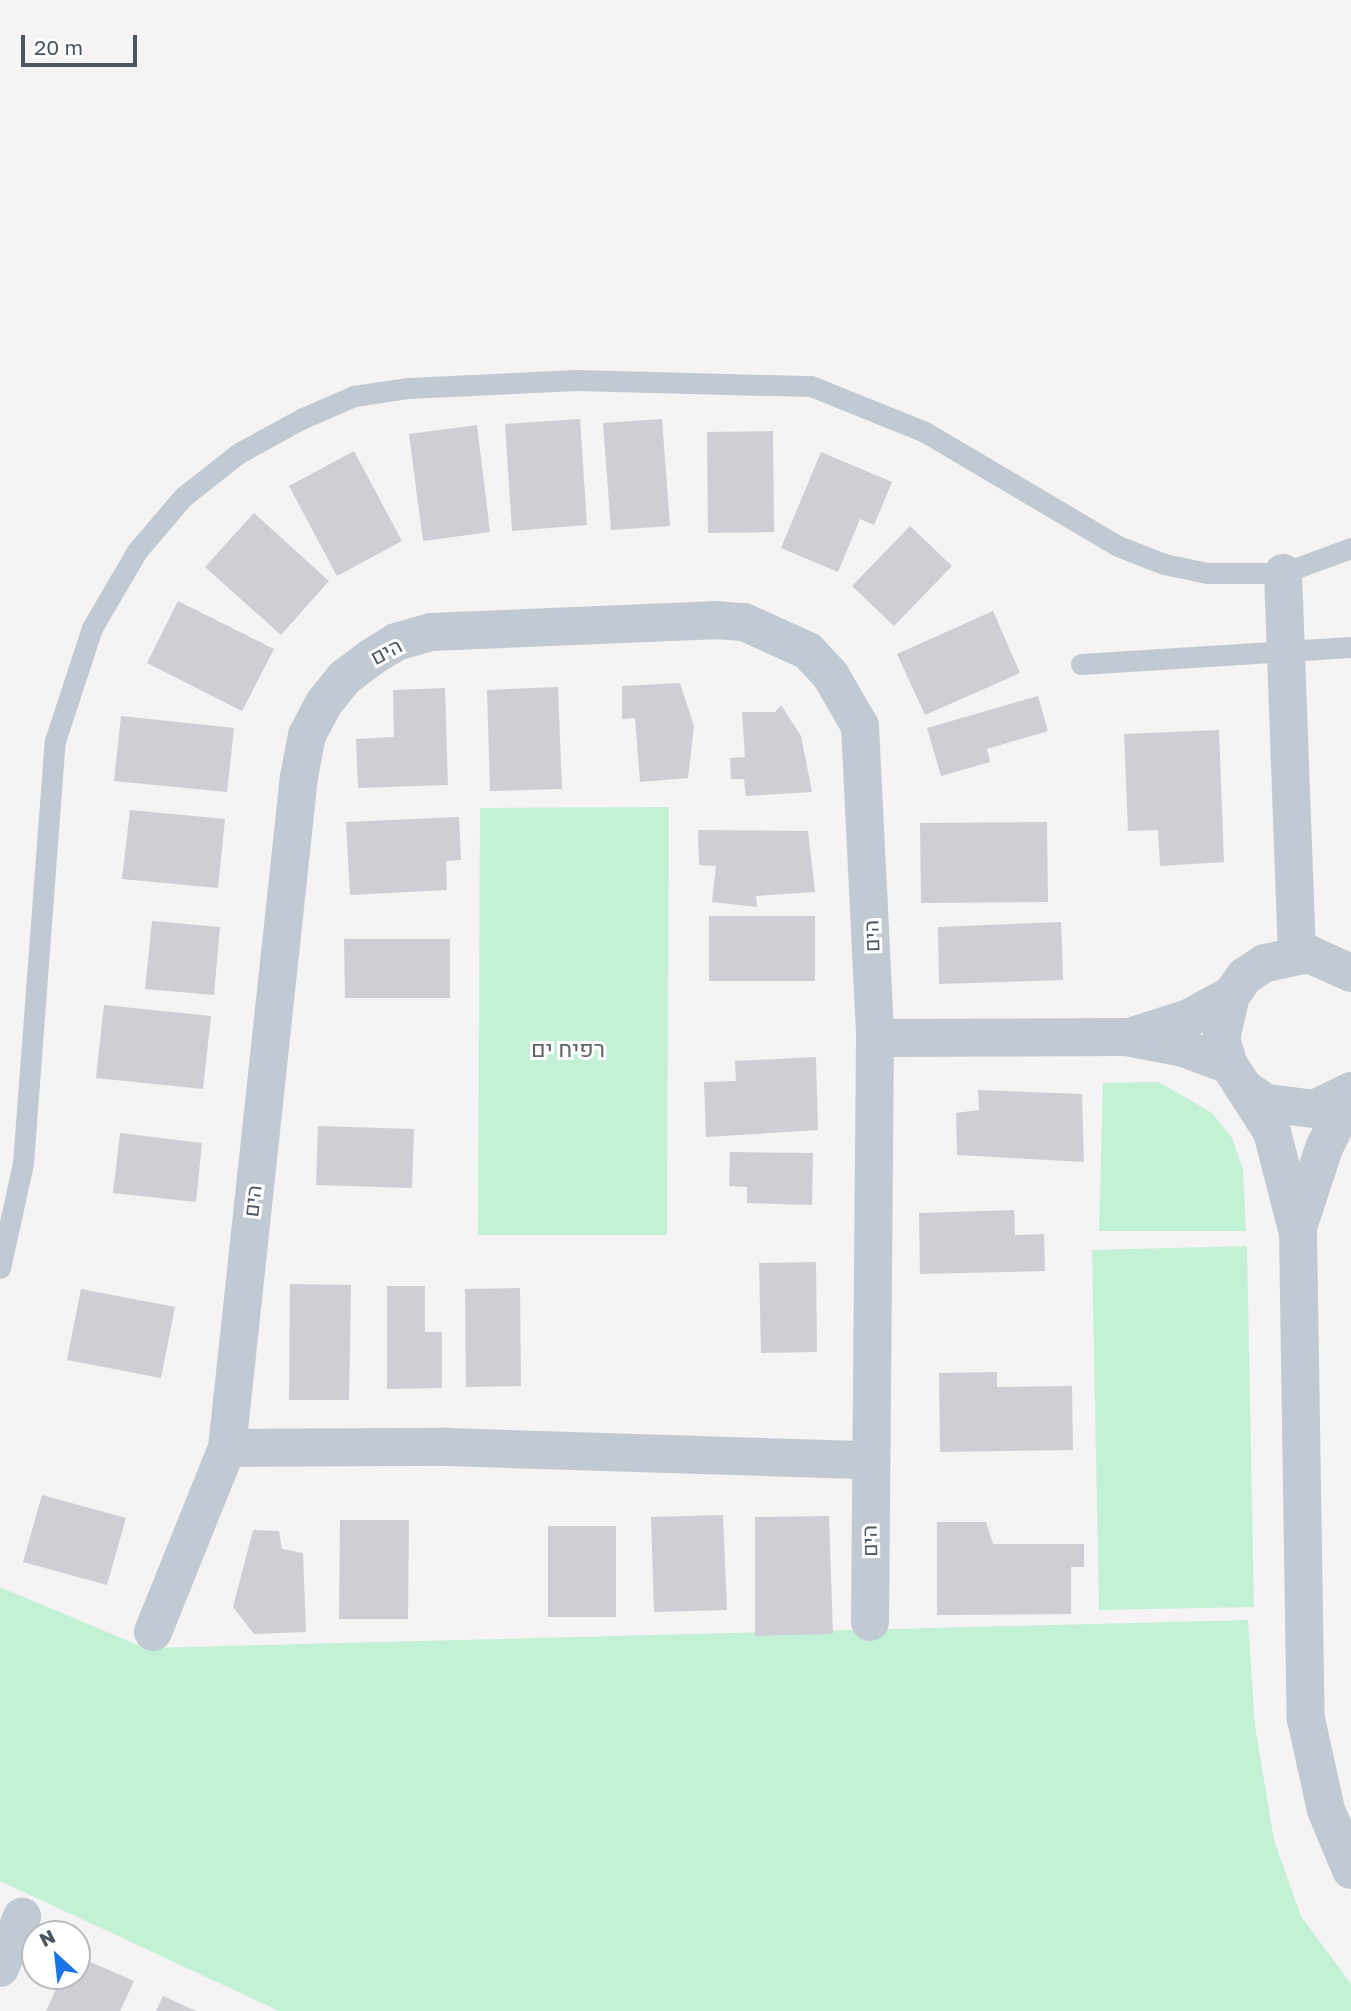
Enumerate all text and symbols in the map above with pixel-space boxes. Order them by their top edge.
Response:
scale bar [24,21,140,65]
text: 20 m [34,34,83,60]
street label: הים [366,632,406,670]
street label: הים [858,920,884,952]
district label: רפיח ים [531,1034,605,1062]
street label: הים [238,1184,266,1218]
street label: הים [856,1525,882,1557]
north arrow [21,1920,91,1990]
text: N [35,1924,59,1951]

